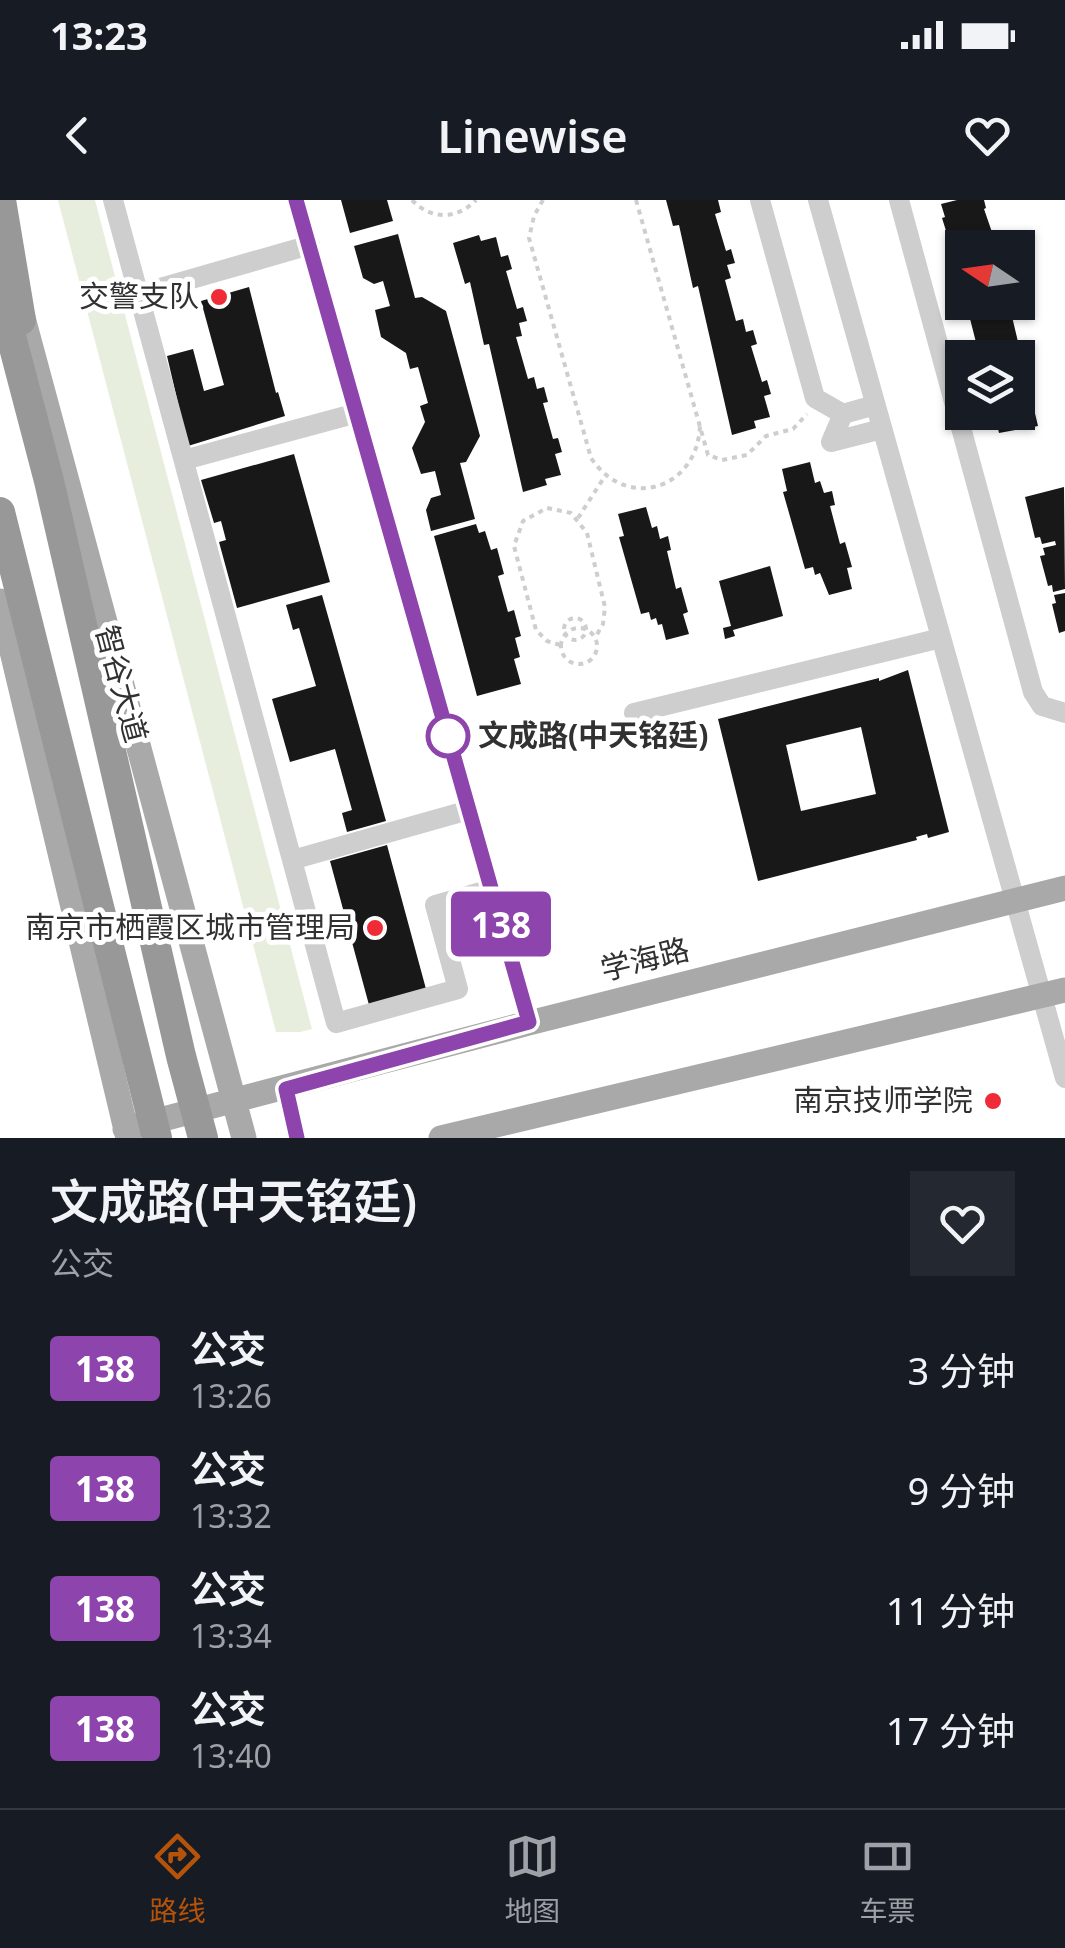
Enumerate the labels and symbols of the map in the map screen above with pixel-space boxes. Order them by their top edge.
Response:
north arrow [945,230,1035,320]
place label: 交警支队 [79,275,199,316]
marker: 交警支队 [208,286,230,308]
street label: 智谷大道 [87,620,158,747]
place label: 文成路(中天铭廷) [478,714,708,755]
marker: 文成路(中天铭廷) [427,715,469,757]
line badge: 138 [444,892,558,956]
place label: 南京市栖霞区城市管理局 [25,906,355,947]
marker: 南京市栖霞区城市管理局 [364,917,386,939]
street label: 学海路 [596,928,693,989]
place label: 南京技师学院 [793,1079,973,1120]
marker: 南京技师学院 [982,1090,1004,1112]

